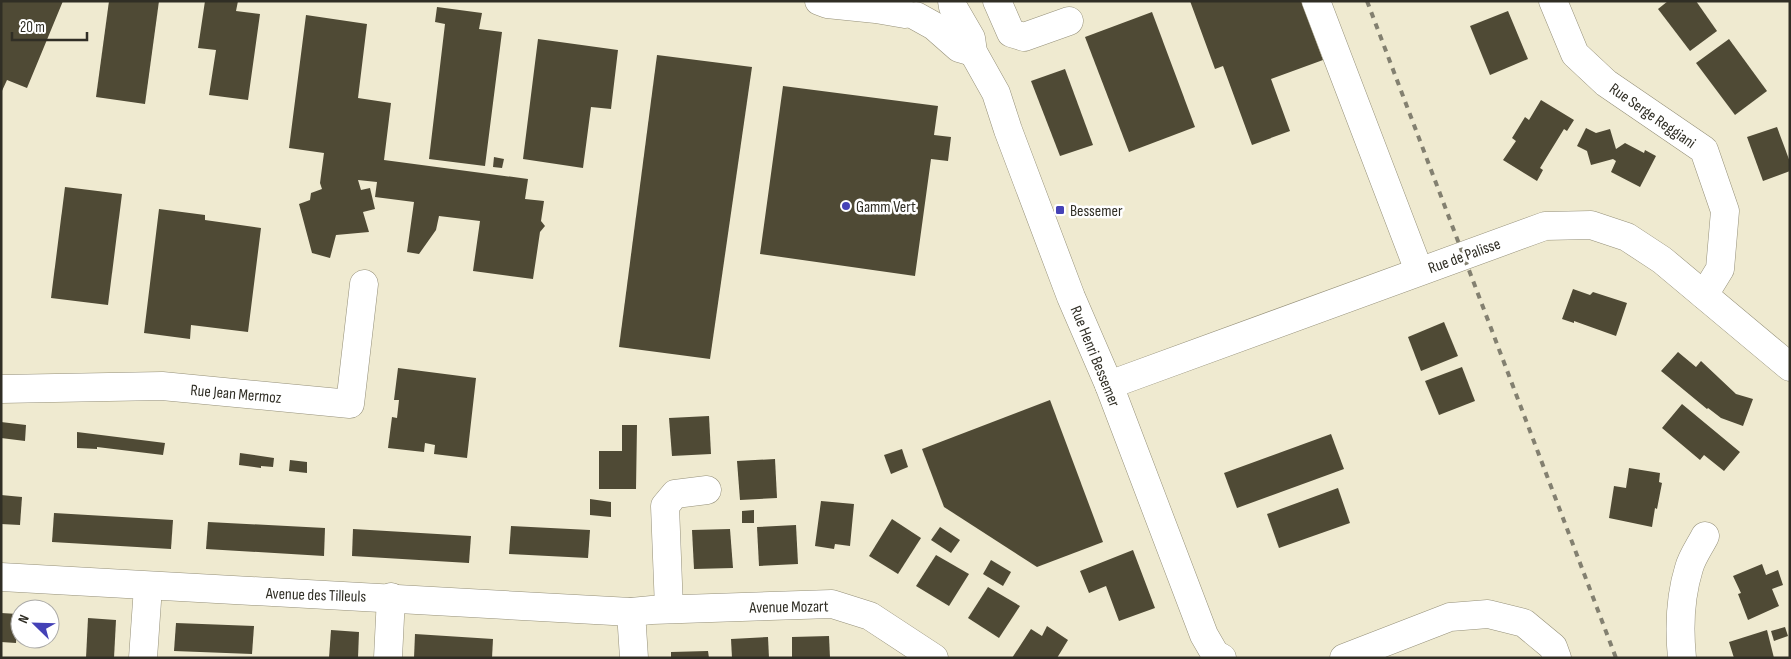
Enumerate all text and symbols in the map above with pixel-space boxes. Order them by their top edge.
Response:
scale bar [12,10,88,42]
text: 20 m [20,18,45,37]
street label: Rue Serge Reggiani [1605,79,1699,153]
place label: Gamm Vert [856,198,916,217]
marker: Gamm Vert [840,200,852,212]
place label: Bessemer [1070,202,1123,221]
marker: Bessemer [1054,204,1066,216]
street label: Rue de Palisse [1426,235,1503,278]
street label: Rue Henri Bessemer [1066,303,1124,410]
street label: Rue Jean Mermoz [190,381,282,408]
street label: Avenue des Tilleuls [264,584,367,607]
street label: Avenue Mozart [748,597,829,618]
north arrow [10,599,60,649]
text: N [14,612,33,626]

